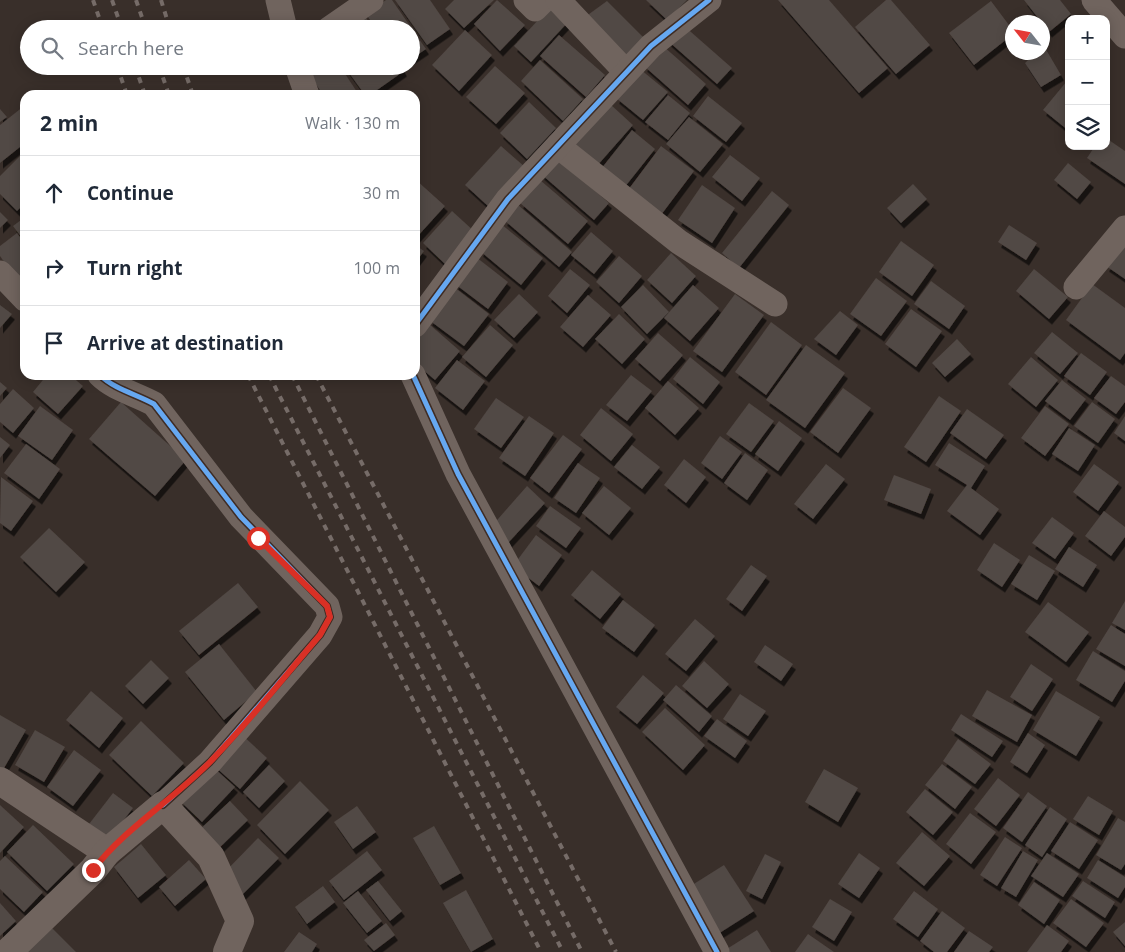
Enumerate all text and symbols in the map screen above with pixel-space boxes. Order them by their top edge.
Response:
north arrow [1005,15,1050,60]
map controls [1065,15,1110,150]
button: + [1065,15,1110,60]
search box [20,20,420,75]
icon: search [38,34,66,62]
text: Search here [78,35,184,61]
button: − [1065,60,1110,105]
button: layers [1065,105,1110,150]
text: 2 min [40,109,98,137]
text: Walk · 130 m [305,112,400,134]
icon: ahead [40,179,68,207]
text: Continue [87,180,174,206]
text: 30 m [363,182,400,204]
icon: right [40,254,68,282]
text: Turn right [87,255,182,281]
text: 100 m [354,257,400,279]
icon: arrive [40,329,68,357]
text: Arrive at destination [87,330,284,356]
route start [247,527,270,550]
route end [82,859,105,882]

